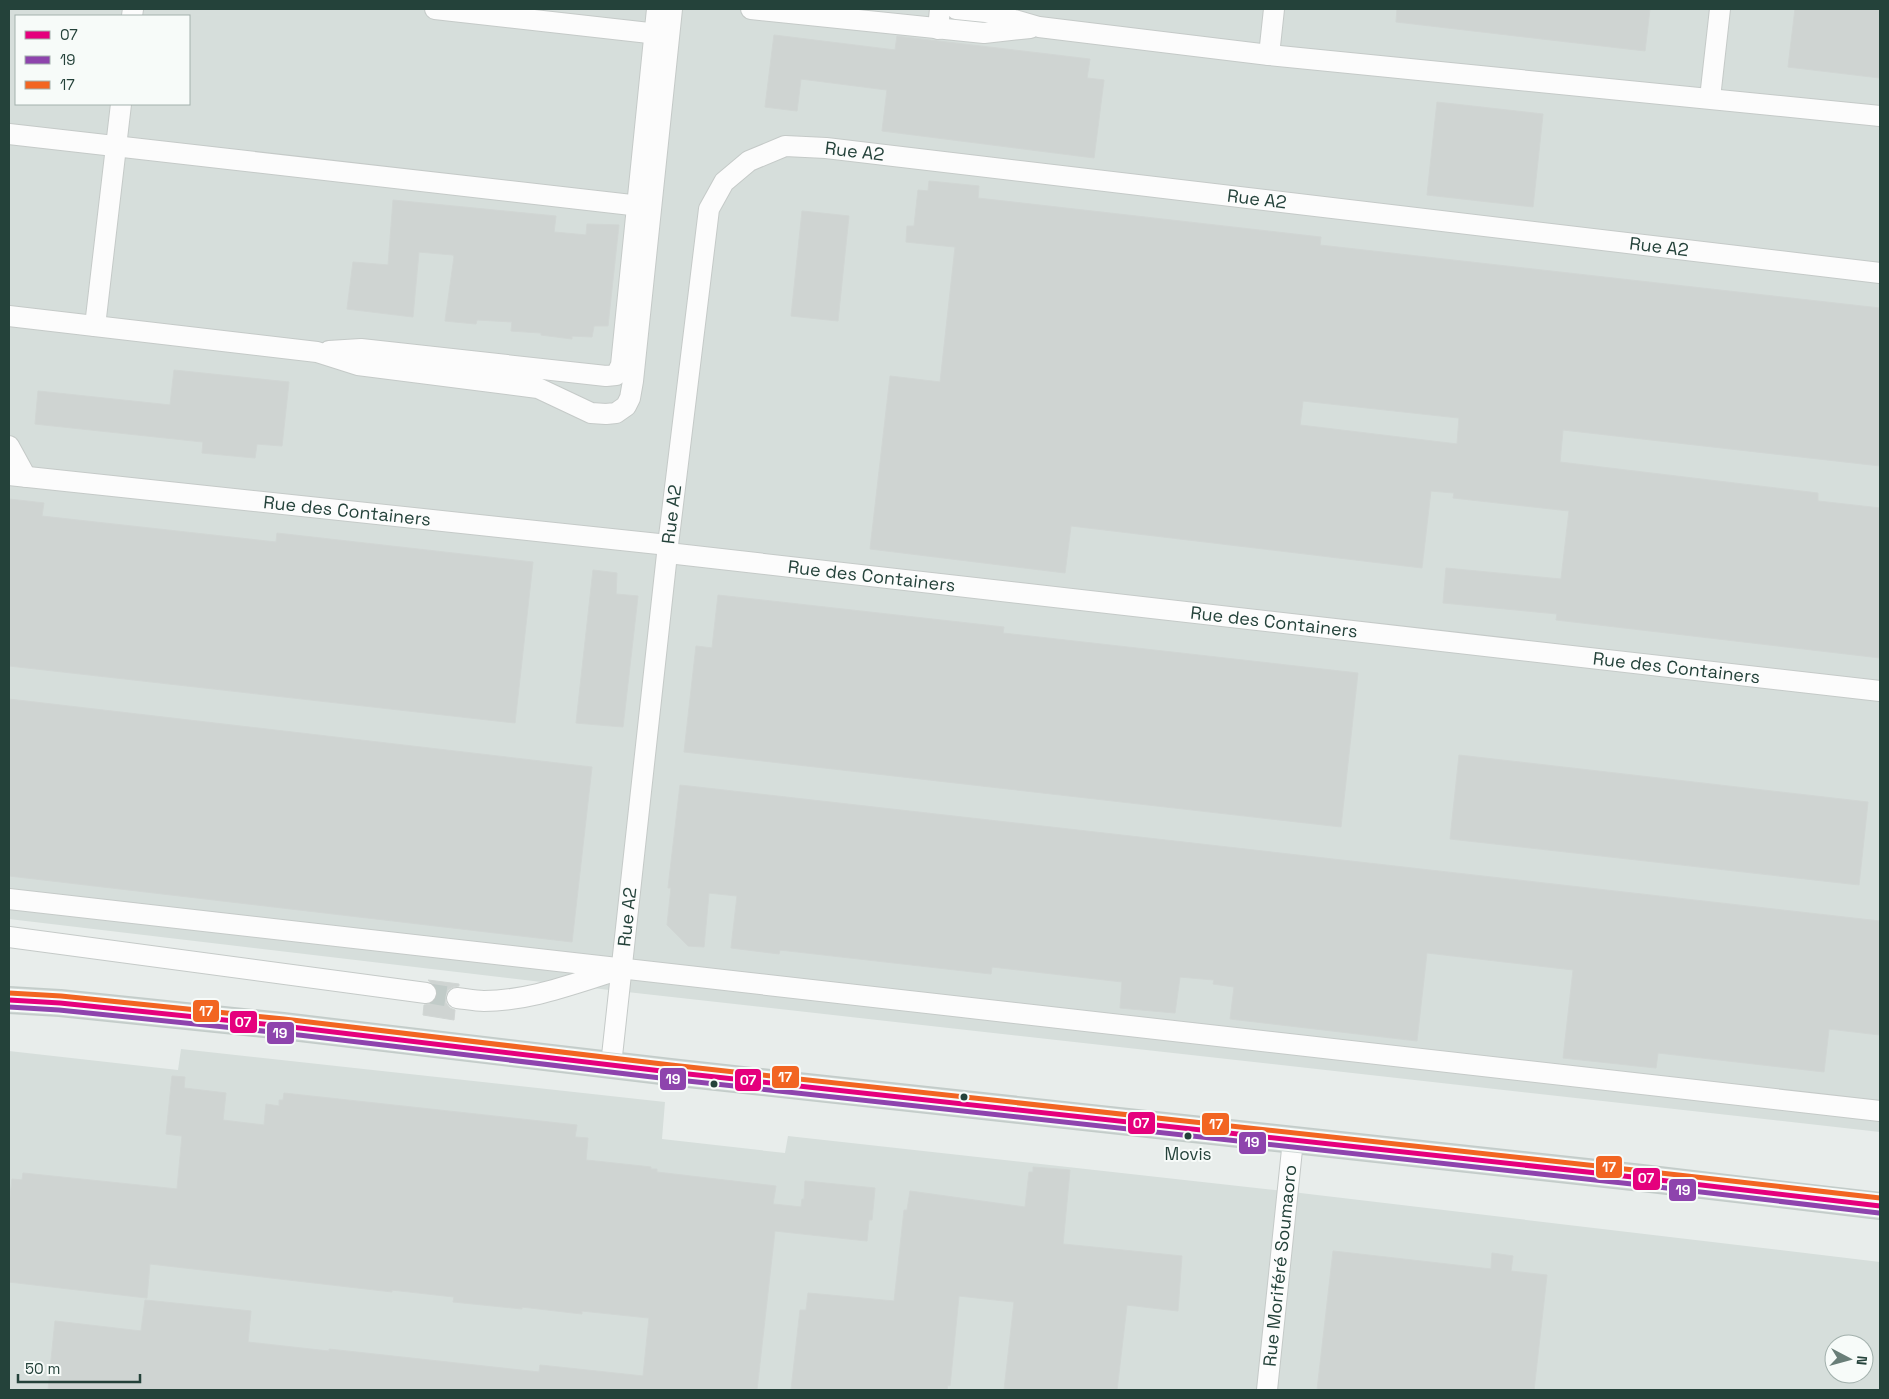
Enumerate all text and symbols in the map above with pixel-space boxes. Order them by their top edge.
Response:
legend [15,15,190,105]
text: 07 [60,25,78,44]
text: 19 [60,50,75,69]
text: 17 [60,75,75,94]
street label: Rue A2 [824,136,886,166]
street label: Rue A2 [1226,184,1288,214]
street label: Rue A2 [1628,231,1690,261]
street label: Rue A2 [656,483,686,545]
street label: Rue des Containers [262,490,432,531]
street label: Rue des Containers [787,555,957,597]
street label: Rue des Containers [1189,601,1359,642]
street label: Rue des Containers [1592,646,1761,688]
street label: Rue A2 [612,886,641,948]
line badge: 17 [192,999,220,1023]
text: 17 [199,1002,213,1020]
line badge: 07 [229,1010,258,1034]
text: 07 [235,1013,252,1031]
line badge: 19 [266,1021,295,1045]
text: 19 [273,1024,287,1042]
line badge: 17 [771,1065,800,1089]
line badge: 19 [659,1067,687,1091]
line badge: 07 [734,1068,762,1092]
text: 17 [778,1068,792,1086]
text: 19 [666,1070,680,1088]
text: 07 [740,1071,757,1089]
unlabelled marker [709,1079,719,1089]
unlabelled marker [959,1092,969,1102]
line badge: 07 [1127,1111,1156,1135]
line badge: 17 [1201,1112,1230,1136]
text: 07 [1133,1114,1150,1132]
text: 17 [1209,1115,1223,1133]
marker: Movis [1183,1131,1193,1141]
line badge: 19 [1238,1131,1267,1155]
text: 19 [1245,1133,1259,1151]
place label: Movis [1164,1143,1212,1165]
line badge: 17 [1595,1155,1623,1179]
text: 17 [1602,1158,1616,1176]
street label: Rue Moriféré Soumaoro [1257,1163,1301,1368]
line badge: 07 [1632,1167,1661,1191]
text: 07 [1638,1169,1655,1187]
line badge: 19 [1668,1178,1697,1202]
text: 19 [1676,1181,1690,1199]
north arrow [1824,1334,1874,1384]
scale bar [18,1352,140,1384]
text: N [1852,1355,1871,1366]
text: 50 m [25,1359,60,1378]

